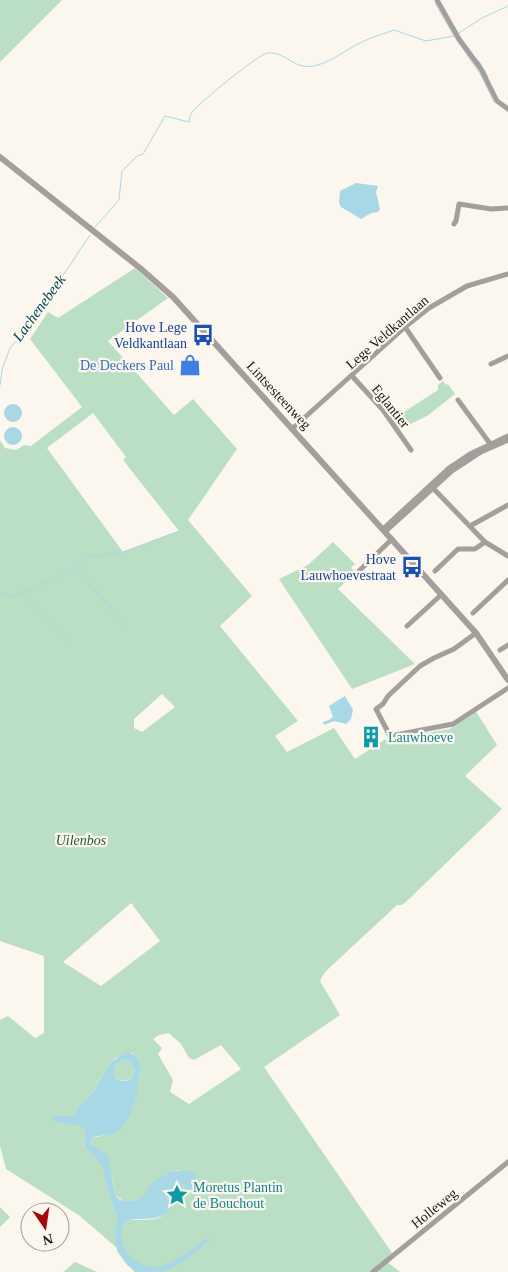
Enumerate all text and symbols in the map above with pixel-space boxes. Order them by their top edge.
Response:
water label: Lachenebeek [9,271,69,345]
street label: Lege Veldkantlaan [343,292,432,372]
place label: Hove Lege Veldkantlaan [114,320,187,351]
bus stop icon: Hove Lege Veldkantlaan [190,322,216,348]
shop icon: De Deckers Paul [177,352,203,378]
place label: De Deckers Paul [80,358,174,373]
street label: Lintsesteenweg [243,358,314,432]
street label: Eglantier [369,382,413,431]
place label: Hove Lauwhoevestraat [300,552,396,583]
bus stop icon: Hove Lauwhoevestraat [399,554,425,580]
building icon: Lauwhoeve [358,724,384,750]
place label: Lauwhoeve [388,730,453,745]
park label: Uilenbos [56,833,107,848]
place label: Moretus Plantin de Bouchout [193,1180,283,1211]
place icon: Moretus Plantin de Bouchout [164,1182,190,1208]
street label: Holleweg [408,1185,460,1231]
north arrow [20,1202,70,1252]
text: N [41,1231,54,1248]

